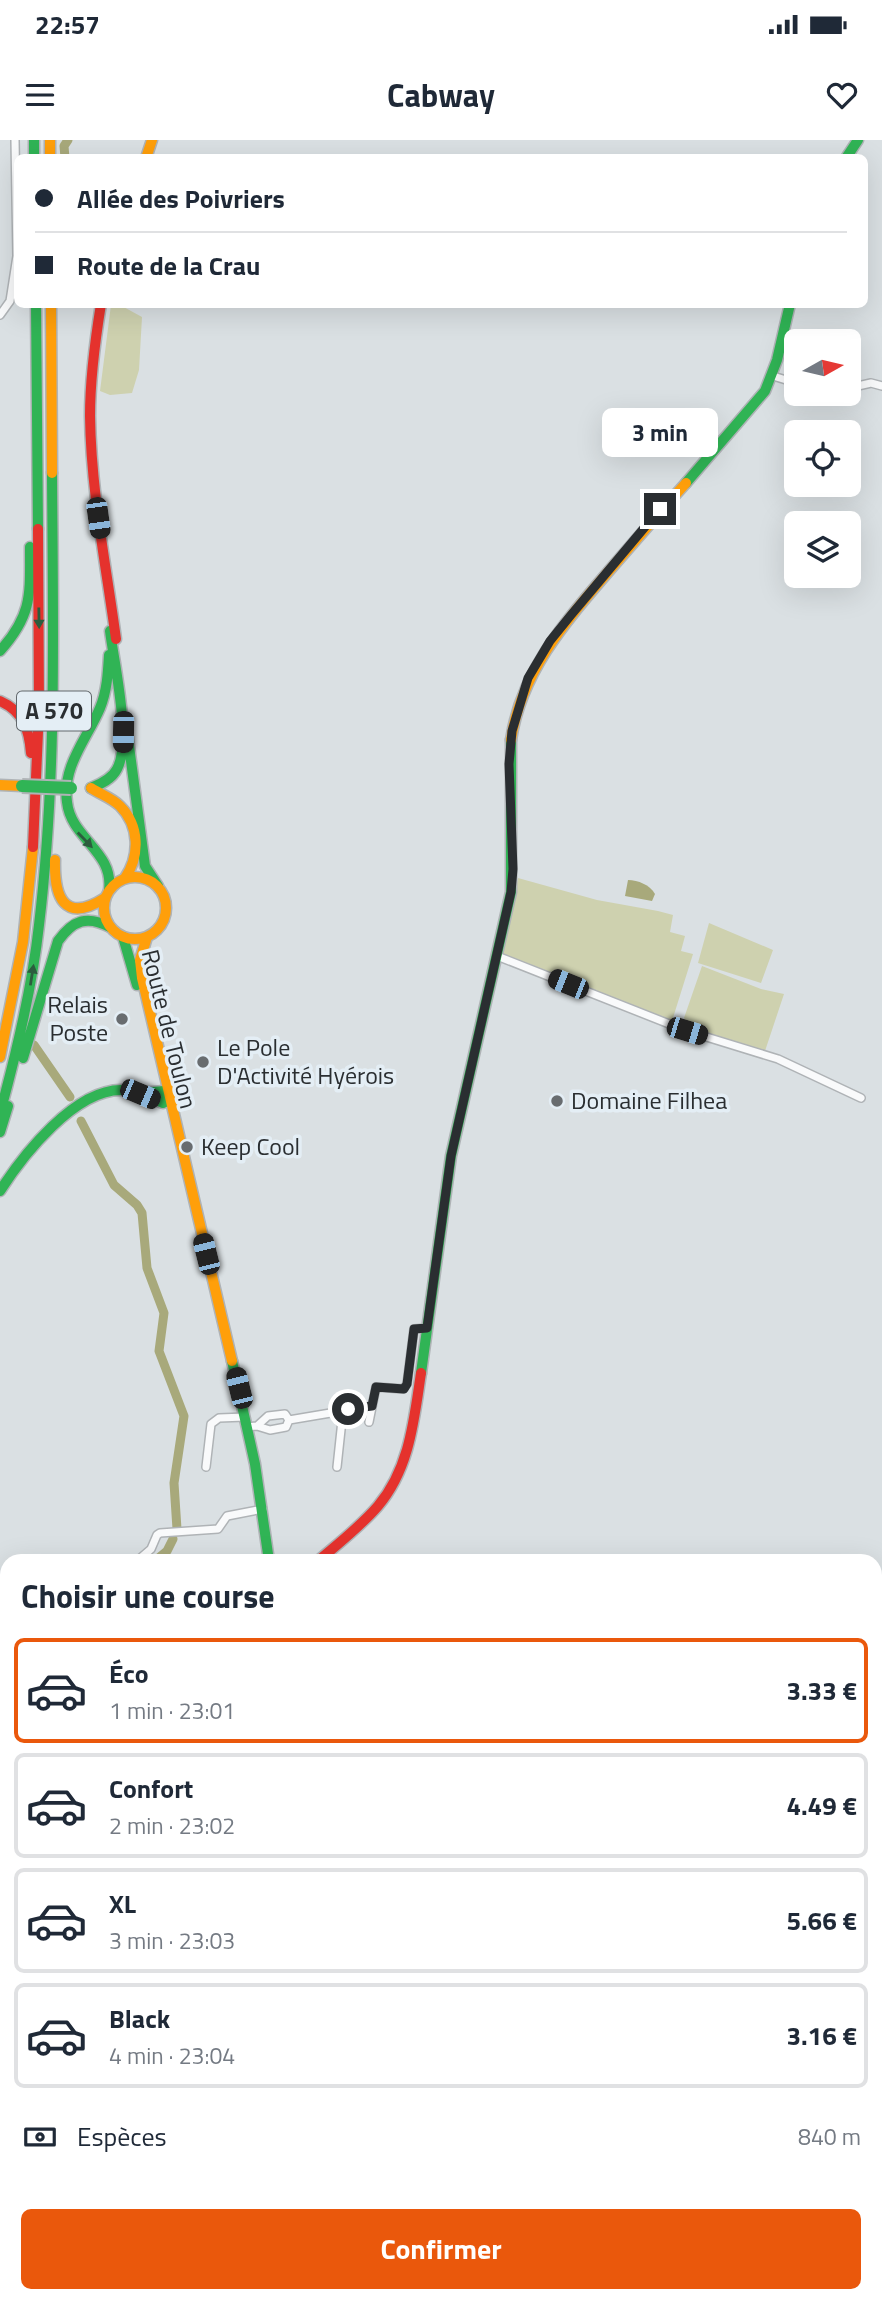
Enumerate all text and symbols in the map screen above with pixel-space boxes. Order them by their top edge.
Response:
text: 22:57 [35,5,100,44]
text: Cabway [387,71,495,119]
icon: menu [21,76,59,114]
icon: heart [823,76,861,114]
text: Allée des Poivriers [77,179,285,218]
text: Route de la Crau [77,246,260,285]
north arrow [784,329,861,406]
map controls [784,329,861,588]
callout: 3 min [602,408,718,456]
text: 3 min [632,415,688,450]
button: locate [784,420,861,497]
route end [644,493,676,525]
car [85,496,112,540]
button: layers [784,511,861,588]
one-way arrow [33,607,45,629]
road number: A 570 [17,692,91,730]
car [113,711,134,753]
one-way arrow [77,831,93,848]
street label: Route de Toulon [133,945,207,1112]
one-way arrow [27,964,38,986]
car [545,966,592,1002]
place label: Relais Poste [47,986,108,1050]
marker: Relais Poste [114,1011,130,1027]
car [664,1015,711,1047]
place label: Le Pole D'Activité Hyérois [217,1029,394,1093]
marker: Le Pole D'Activité Hyérois [195,1054,211,1070]
car [117,1076,164,1112]
place label: Domaine Filhea [571,1082,727,1118]
marker: Domaine Filhea [549,1093,565,1109]
place label: Keep Cool [201,1128,300,1164]
marker: Keep Cool [179,1139,195,1155]
car [191,1231,222,1277]
car [224,1365,255,1411]
route start [332,1393,364,1425]
text: Choisir une course [21,1572,275,1620]
text: Éco [109,1654,149,1693]
icon: car [25,1659,88,1722]
text: 3.33 € [786,1671,857,1710]
text: 1 min · 23:01 [109,1693,235,1728]
text: Confort [109,1769,193,1808]
icon: car [25,1774,88,1837]
text: 4.49 € [786,1786,857,1825]
text: 2 min · 23:02 [109,1808,235,1843]
text: XL [109,1884,136,1923]
icon: car [25,1889,88,1952]
text: 5.66 € [786,1901,857,1940]
text: 3 min · 23:03 [109,1923,235,1958]
text: Black [109,1999,170,2038]
icon: car [25,2004,88,2067]
text: 3.16 € [786,2016,857,2055]
text: 4 min · 23:04 [109,2038,235,2073]
text: Espèces [77,2117,167,2156]
icon: cash [21,2118,59,2156]
text: 840 m [798,2119,861,2154]
button: Confirmer [21,2209,861,2289]

